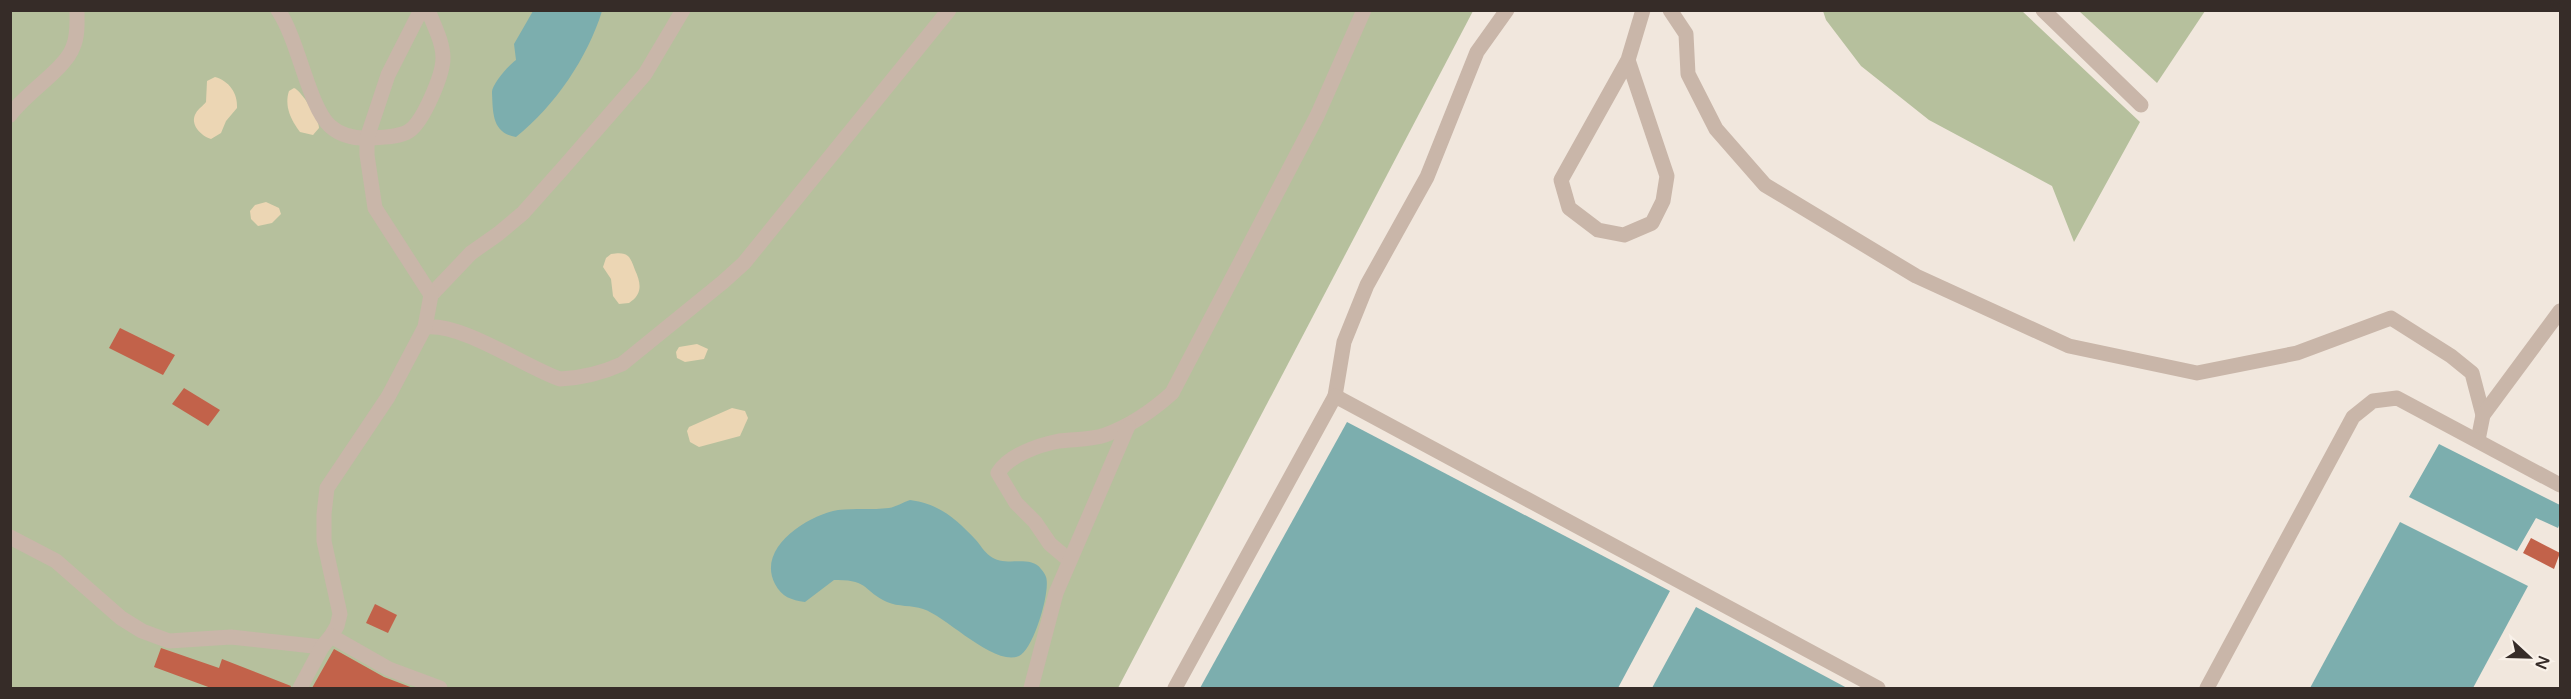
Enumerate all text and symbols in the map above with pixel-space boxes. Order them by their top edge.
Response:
north arrow [2499,627,2559,687]
text: N [2530,653,2554,672]

